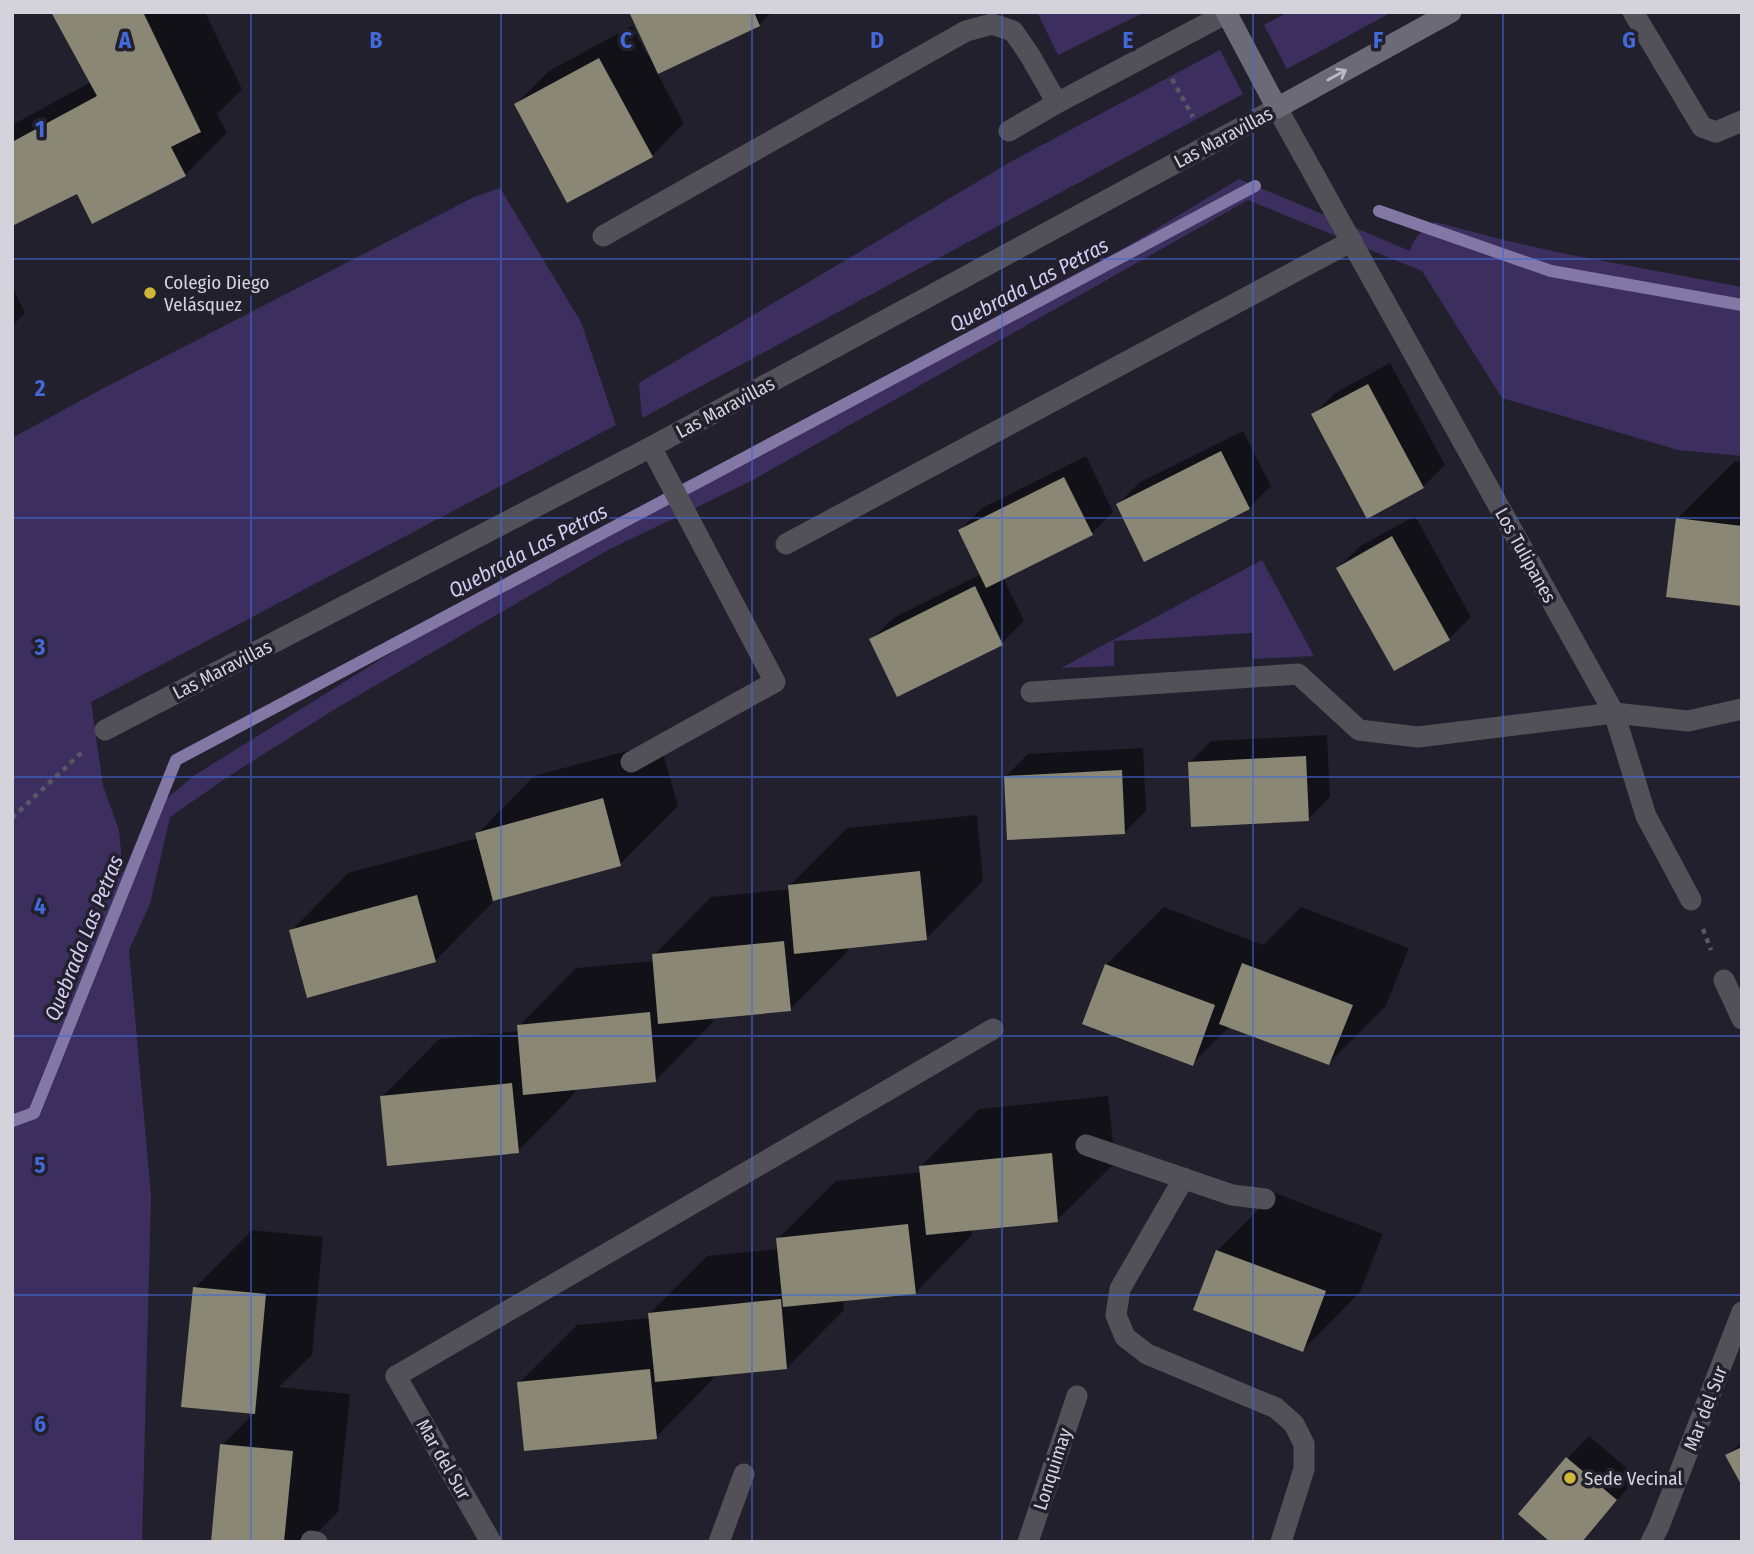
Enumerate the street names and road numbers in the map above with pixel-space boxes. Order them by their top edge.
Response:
street label: Las Maravillas [1170,102,1276,173]
street label: Las Maravillas [672,372,778,443]
street label: Los Tulipanes [1490,504,1561,607]
street label: Las Maravillas [169,635,276,704]
street label: Mar del Sur [1679,1362,1732,1454]
street label: Mar del Sur [411,1415,476,1504]
street label: Lonquimay [1028,1425,1077,1513]

